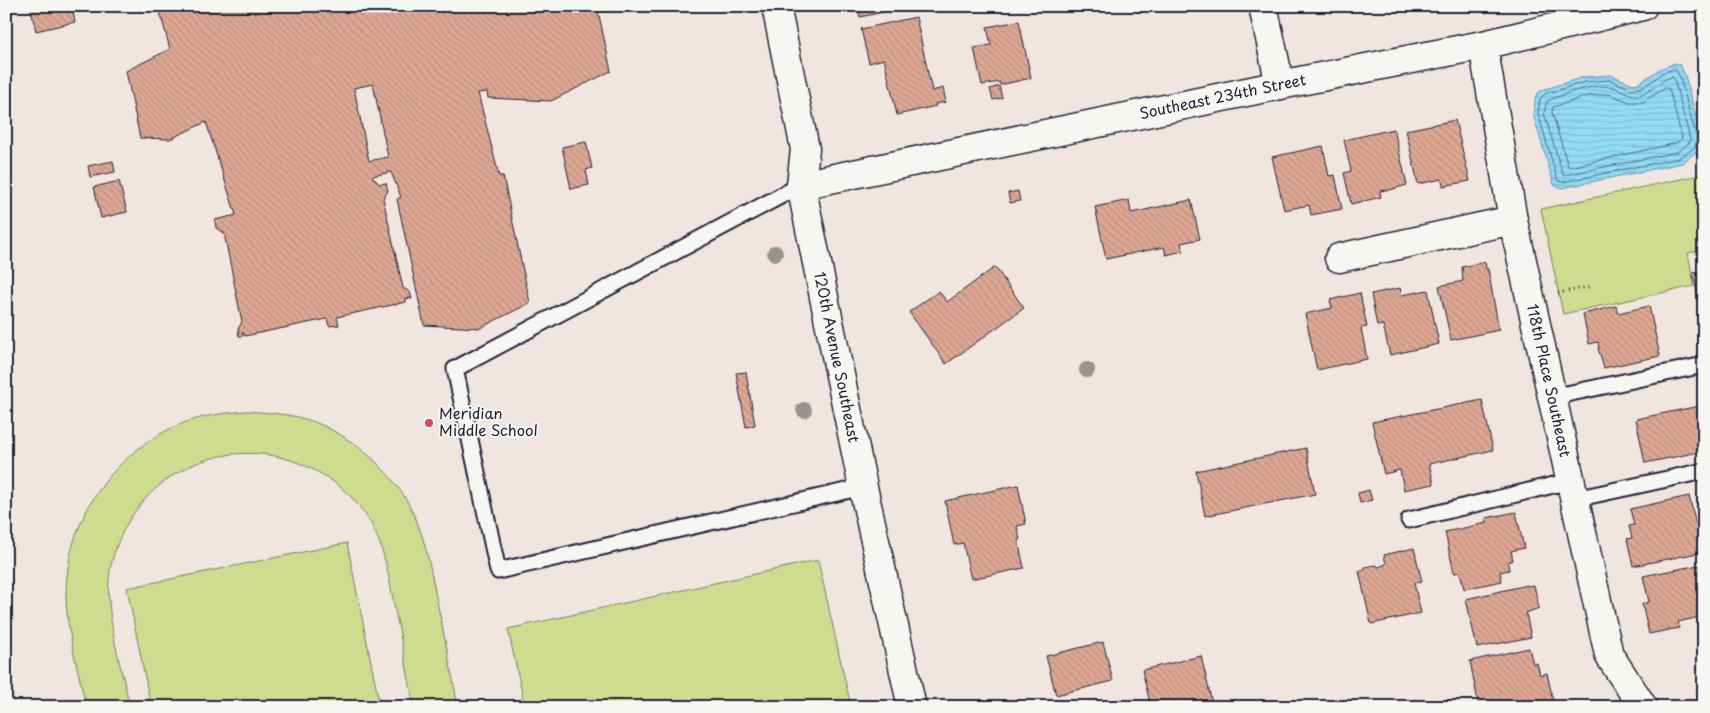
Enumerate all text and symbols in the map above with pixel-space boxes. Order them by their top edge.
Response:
street label: Southeast 234th Street [1137,67,1308,124]
street label: 120th Avenue Southeast [809,270,867,444]
street label: 118th Place Southeast [1522,302,1578,459]
place label: Meridian Middle School [439,401,538,441]
marker: Meridian Middle School [423,417,435,429]

